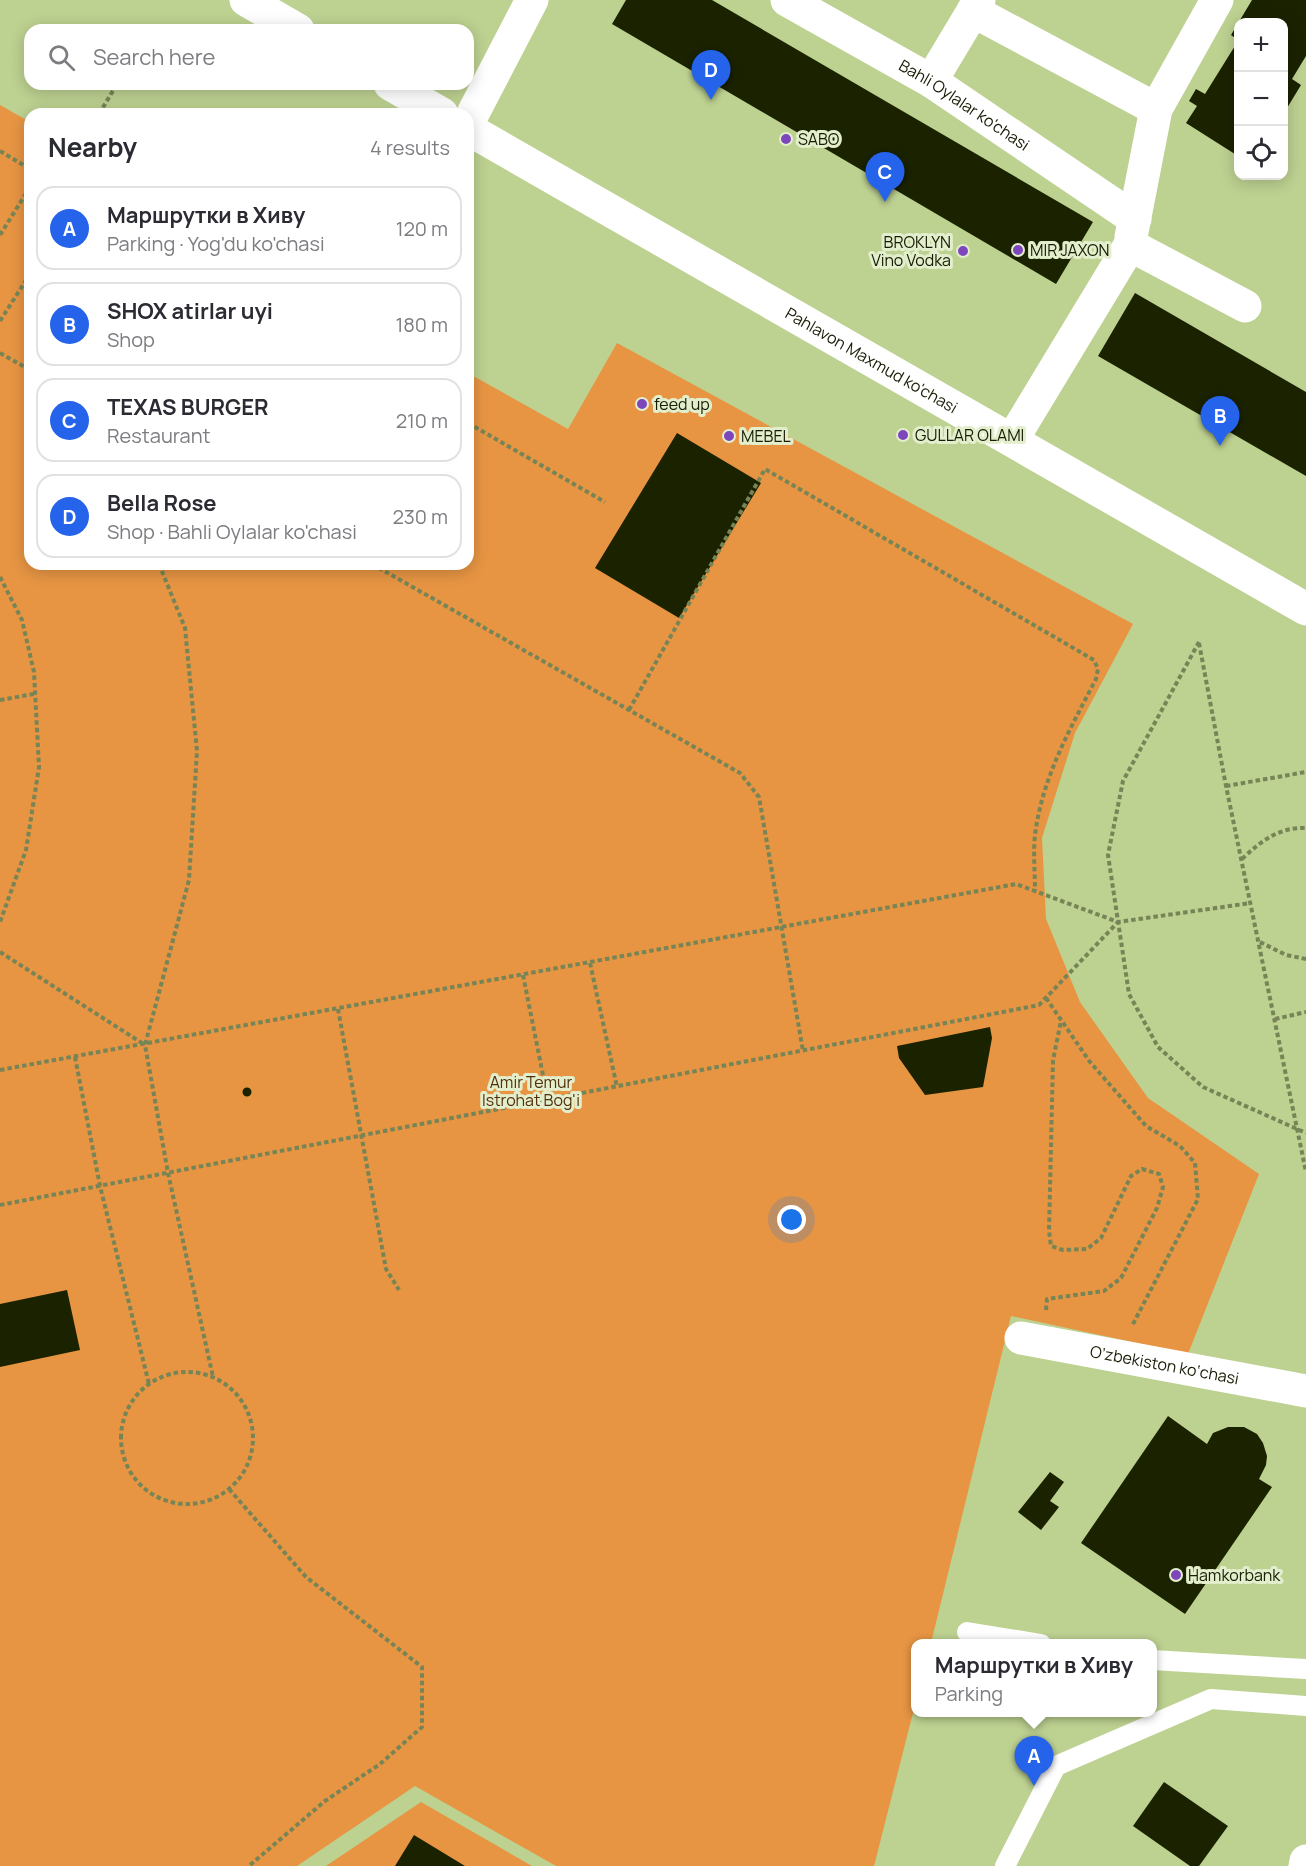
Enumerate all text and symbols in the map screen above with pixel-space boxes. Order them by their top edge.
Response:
map controls [1234,18,1288,180]
button: + [1234,18,1288,72]
search box [24,24,474,90]
icon: search [45,41,78,74]
text: Search here [93,42,215,72]
pin: D [692,51,730,100]
street label: Bahli Oylalar ko'chasi [895,54,1034,155]
button: − [1234,72,1288,126]
button: locate [1234,126,1288,180]
place label: SABO [798,128,840,150]
text: Nearby [48,129,137,165]
marker: SABO [779,132,793,146]
text: 4 results [370,134,450,161]
pin: C [866,152,904,202]
text: Маршрутки в Хиву [107,200,305,230]
text: A [63,215,76,242]
text: 120 m [396,215,448,242]
text: Parking · Yog'du ko'chasi [107,230,325,257]
place label: BROKLYN Vino Vodka [871,231,951,271]
place label: MIR JAXON [1030,239,1109,261]
marker: MIR JAXON [1011,243,1025,257]
marker: BROKLYN Vino Vodka [956,244,970,258]
text: SHOX atirlar uyi [107,296,273,326]
street label: Pahlavon Maxmud ko'chasi [781,302,962,418]
text: B [63,311,76,338]
text: 180 m [395,311,448,338]
text: Shop [107,326,155,353]
text: TEXAS BURGER [107,392,269,422]
place label: feed up [654,393,710,415]
pin: B [1200,396,1240,446]
marker: feed up [635,397,649,411]
text: C [62,407,77,434]
text: 210 m [396,407,448,434]
text: Restaurant [107,422,211,449]
place label: GULLAR OLAMI [915,424,1024,446]
place label: MEBEL [741,425,791,447]
marker: GULLAR OLAMI [896,428,910,442]
marker: MEBEL [722,429,736,443]
text: Bella Rose [107,488,217,518]
text: D [62,503,77,530]
text: 230 m [392,503,448,530]
text: Shop · Bahli Oylalar ko'chasi [107,518,357,545]
park label: Amir Temur Istrohat Bog'i [482,1071,580,1111]
your location [777,1205,806,1234]
street label: O’zbekiston ko‘chasi [1088,1340,1241,1389]
place label: Hamkorbank [1188,1564,1281,1586]
marker: Hamkorbank [1169,1568,1183,1582]
popup [911,1639,1157,1717]
text: Маршрутки в Хиву [935,1650,1133,1680]
text: Parking [935,1680,1003,1707]
pin: A [1014,1736,1054,1786]

